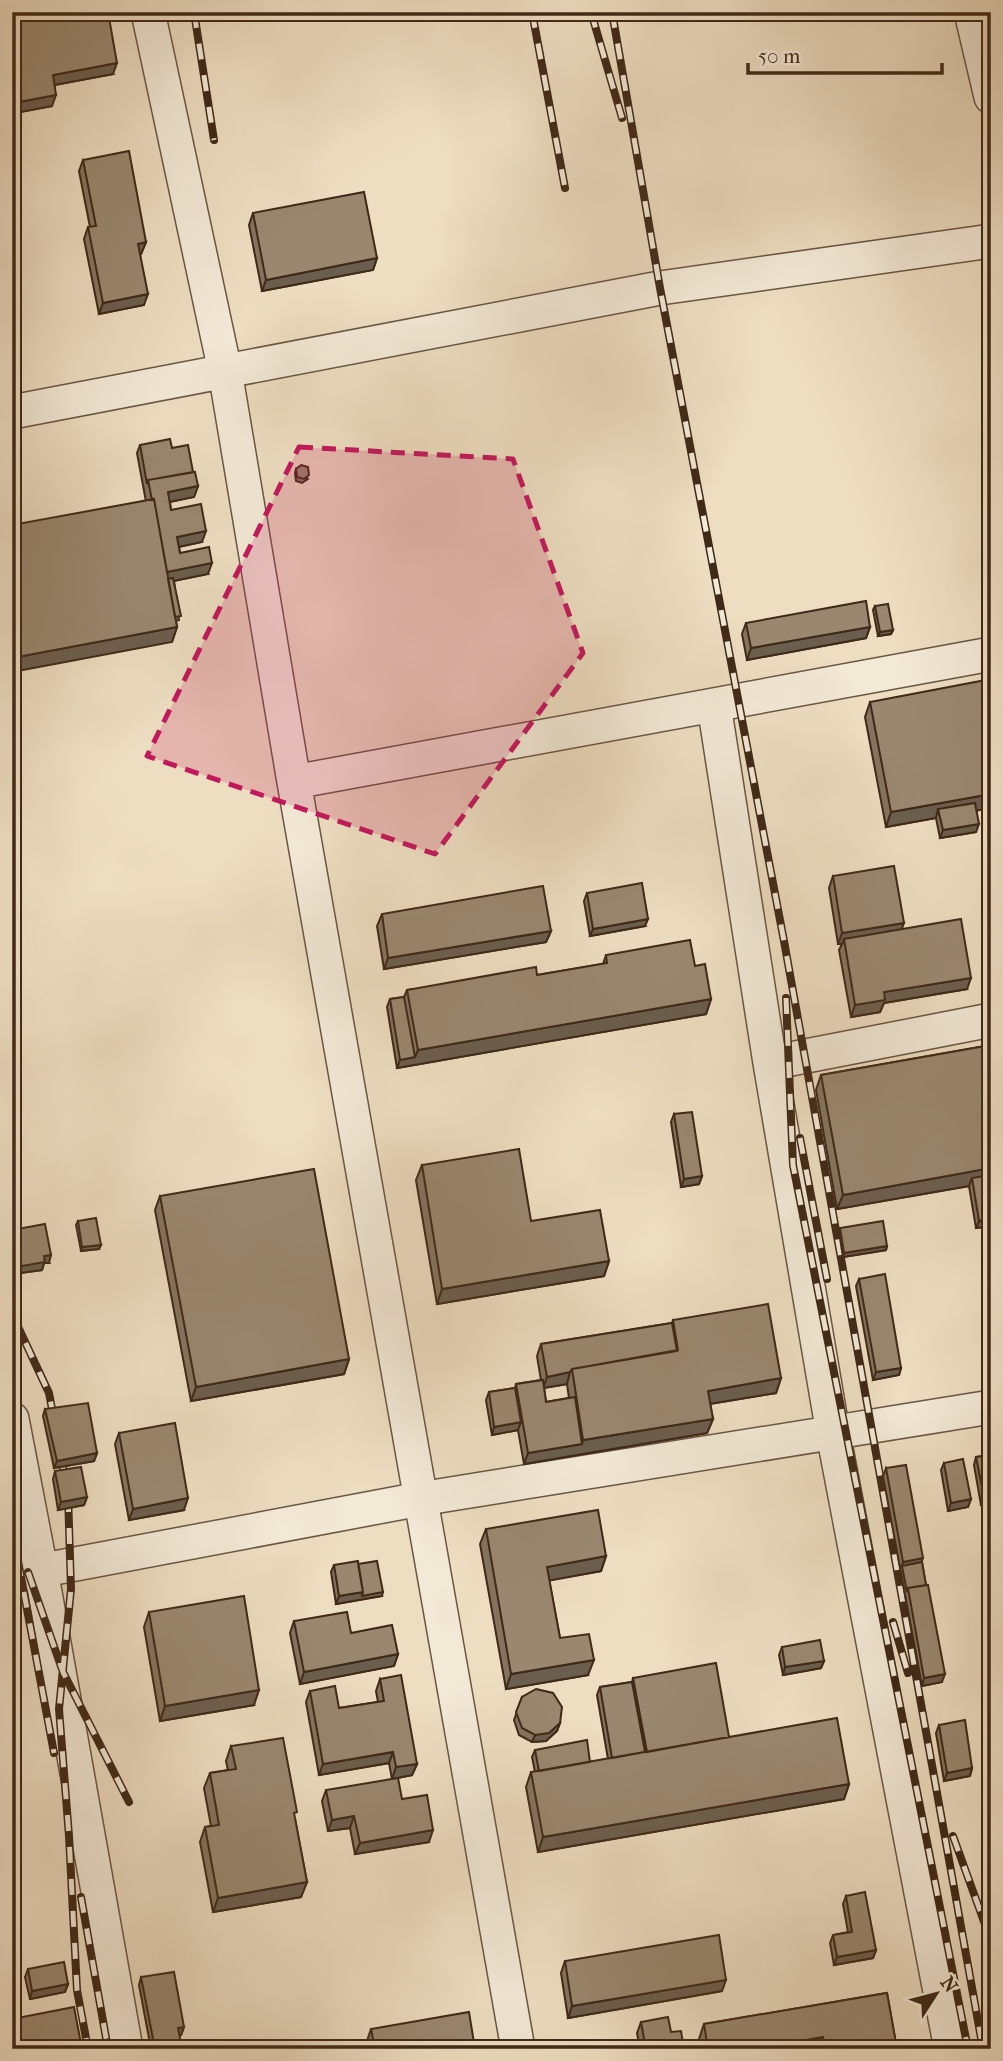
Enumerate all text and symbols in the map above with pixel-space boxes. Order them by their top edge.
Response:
scale bar [748,32,942,76]
text: 50 m [758,44,801,68]
north arrow [902,1960,972,2030]
text: N [936,1972,962,1997]

